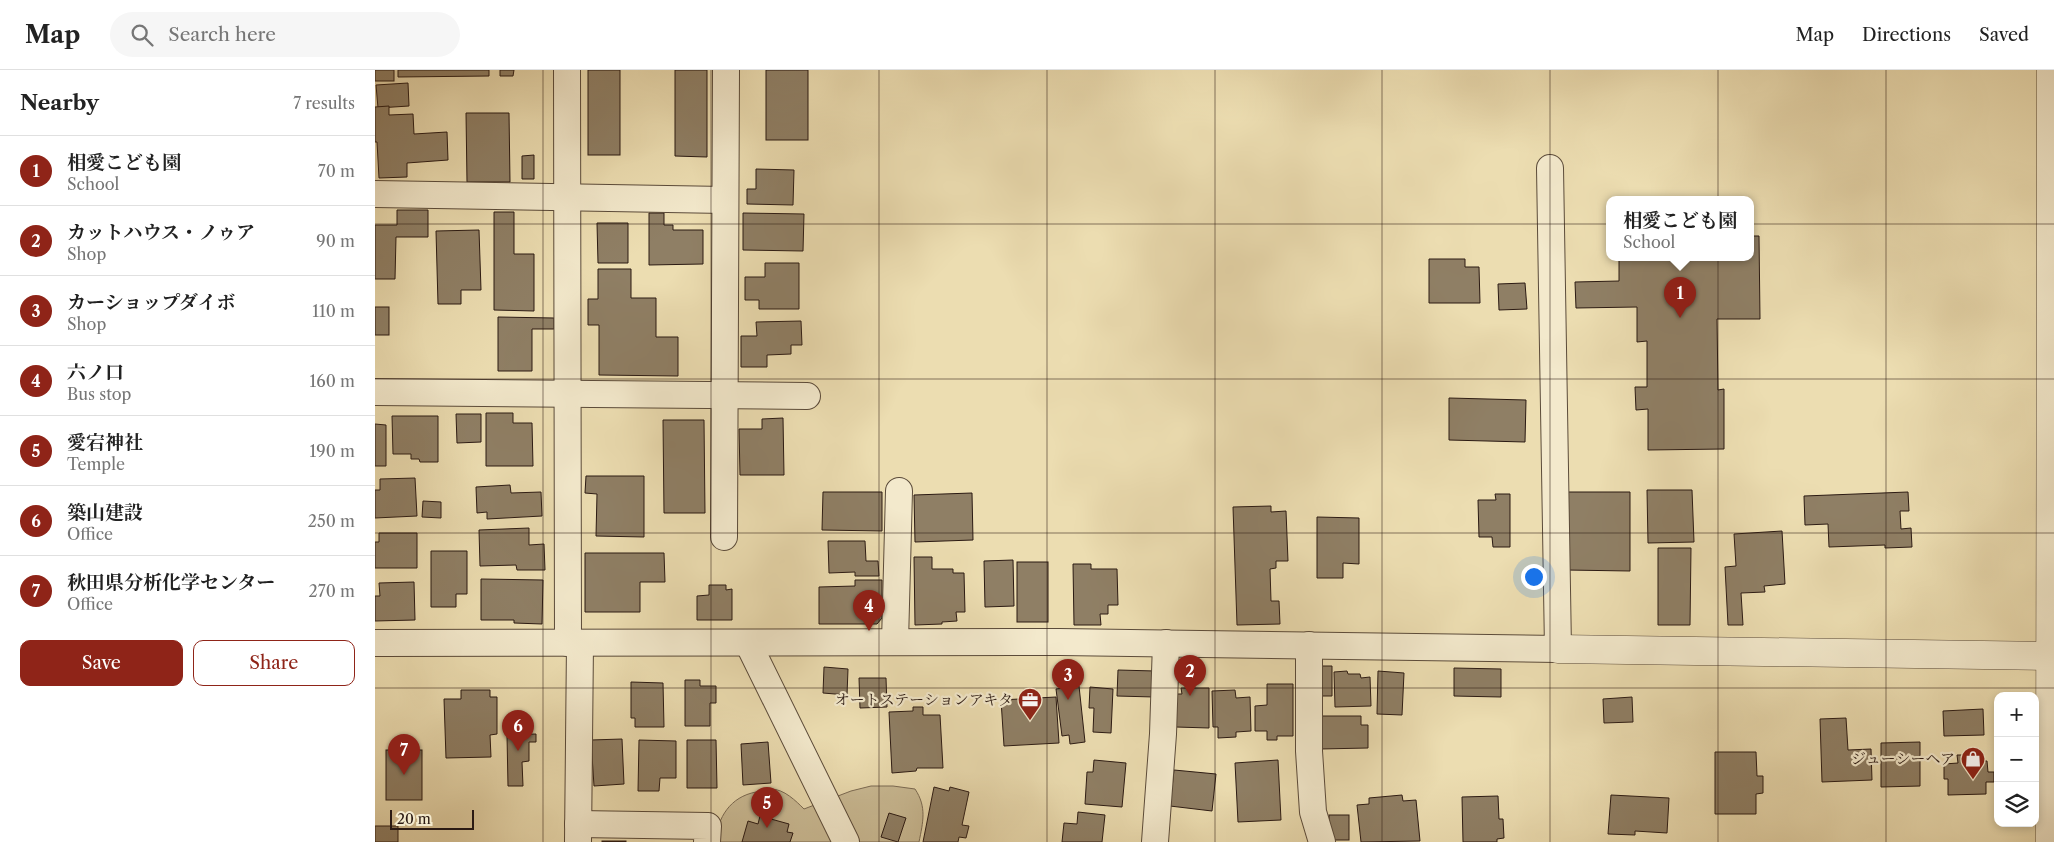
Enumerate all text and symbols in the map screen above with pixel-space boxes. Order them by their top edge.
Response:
search box [110,12,460,57]
text: Map [25,20,80,49]
icon: search [128,21,156,49]
text: Search here [168,23,276,46]
text: Map [1795,24,1834,46]
text: Directions [1862,24,1951,46]
text: Saved [1979,24,2029,46]
text: Nearby [20,90,99,115]
text: 7 results [293,93,355,113]
text: 相愛こども園 [67,151,181,174]
text: 1 [32,161,40,181]
text: 70 m [318,161,355,181]
text: School [67,174,119,194]
popup [1606,196,1754,261]
text: 相愛こども園 [1623,209,1737,232]
text: カットハウス・ノゥア [67,221,255,244]
text: 2 [31,231,41,251]
text: 90 m [316,231,355,251]
text: School [1623,232,1675,252]
text: Shop [67,244,106,264]
pin: 1 [1664,277,1696,318]
text: カーショップダイボ [67,291,236,314]
text: 3 [31,301,41,321]
text: 110 m [312,301,355,321]
text: Shop [67,314,106,334]
text: 六ノ口 [67,361,124,384]
text: 4 [31,371,41,391]
text: 160 m [310,371,355,391]
text: Bus stop [67,384,131,404]
text: 愛宕神社 [67,431,143,454]
text: 5 [32,441,40,461]
text: 190 m [310,441,355,461]
text: Temple [67,454,125,474]
text: 築山建設 [67,501,143,524]
text: 6 [31,511,41,531]
text: 250 m [308,511,355,531]
text: Office [67,524,113,544]
your location [1521,564,1547,590]
text: 秋田県分析化学センター [67,571,275,594]
text: 7 [32,581,40,601]
text: 270 m [309,581,355,601]
pin: 4 [853,590,885,631]
text: Office [67,594,113,614]
button: Save [20,640,183,686]
button: Share [193,640,355,686]
pin: 2 [1174,655,1206,696]
pin: 3 [1052,659,1084,700]
office icon: オートステーションアキタ [1017,687,1043,721]
place label: オートステーションアキタ [835,690,1013,709]
map controls [1994,692,2039,827]
button: + [1994,692,2039,737]
pin: 6 [502,710,534,751]
pin: 7 [388,734,420,775]
button: − [1994,737,2039,782]
shop icon: ジューシーヘア [1960,746,1986,780]
place label: ジューシーヘア [1851,749,1955,768]
button: layers [1994,782,2039,827]
pin: 5 [751,787,783,828]
scale bar [390,807,474,830]
text: 20 m [397,810,431,828]

